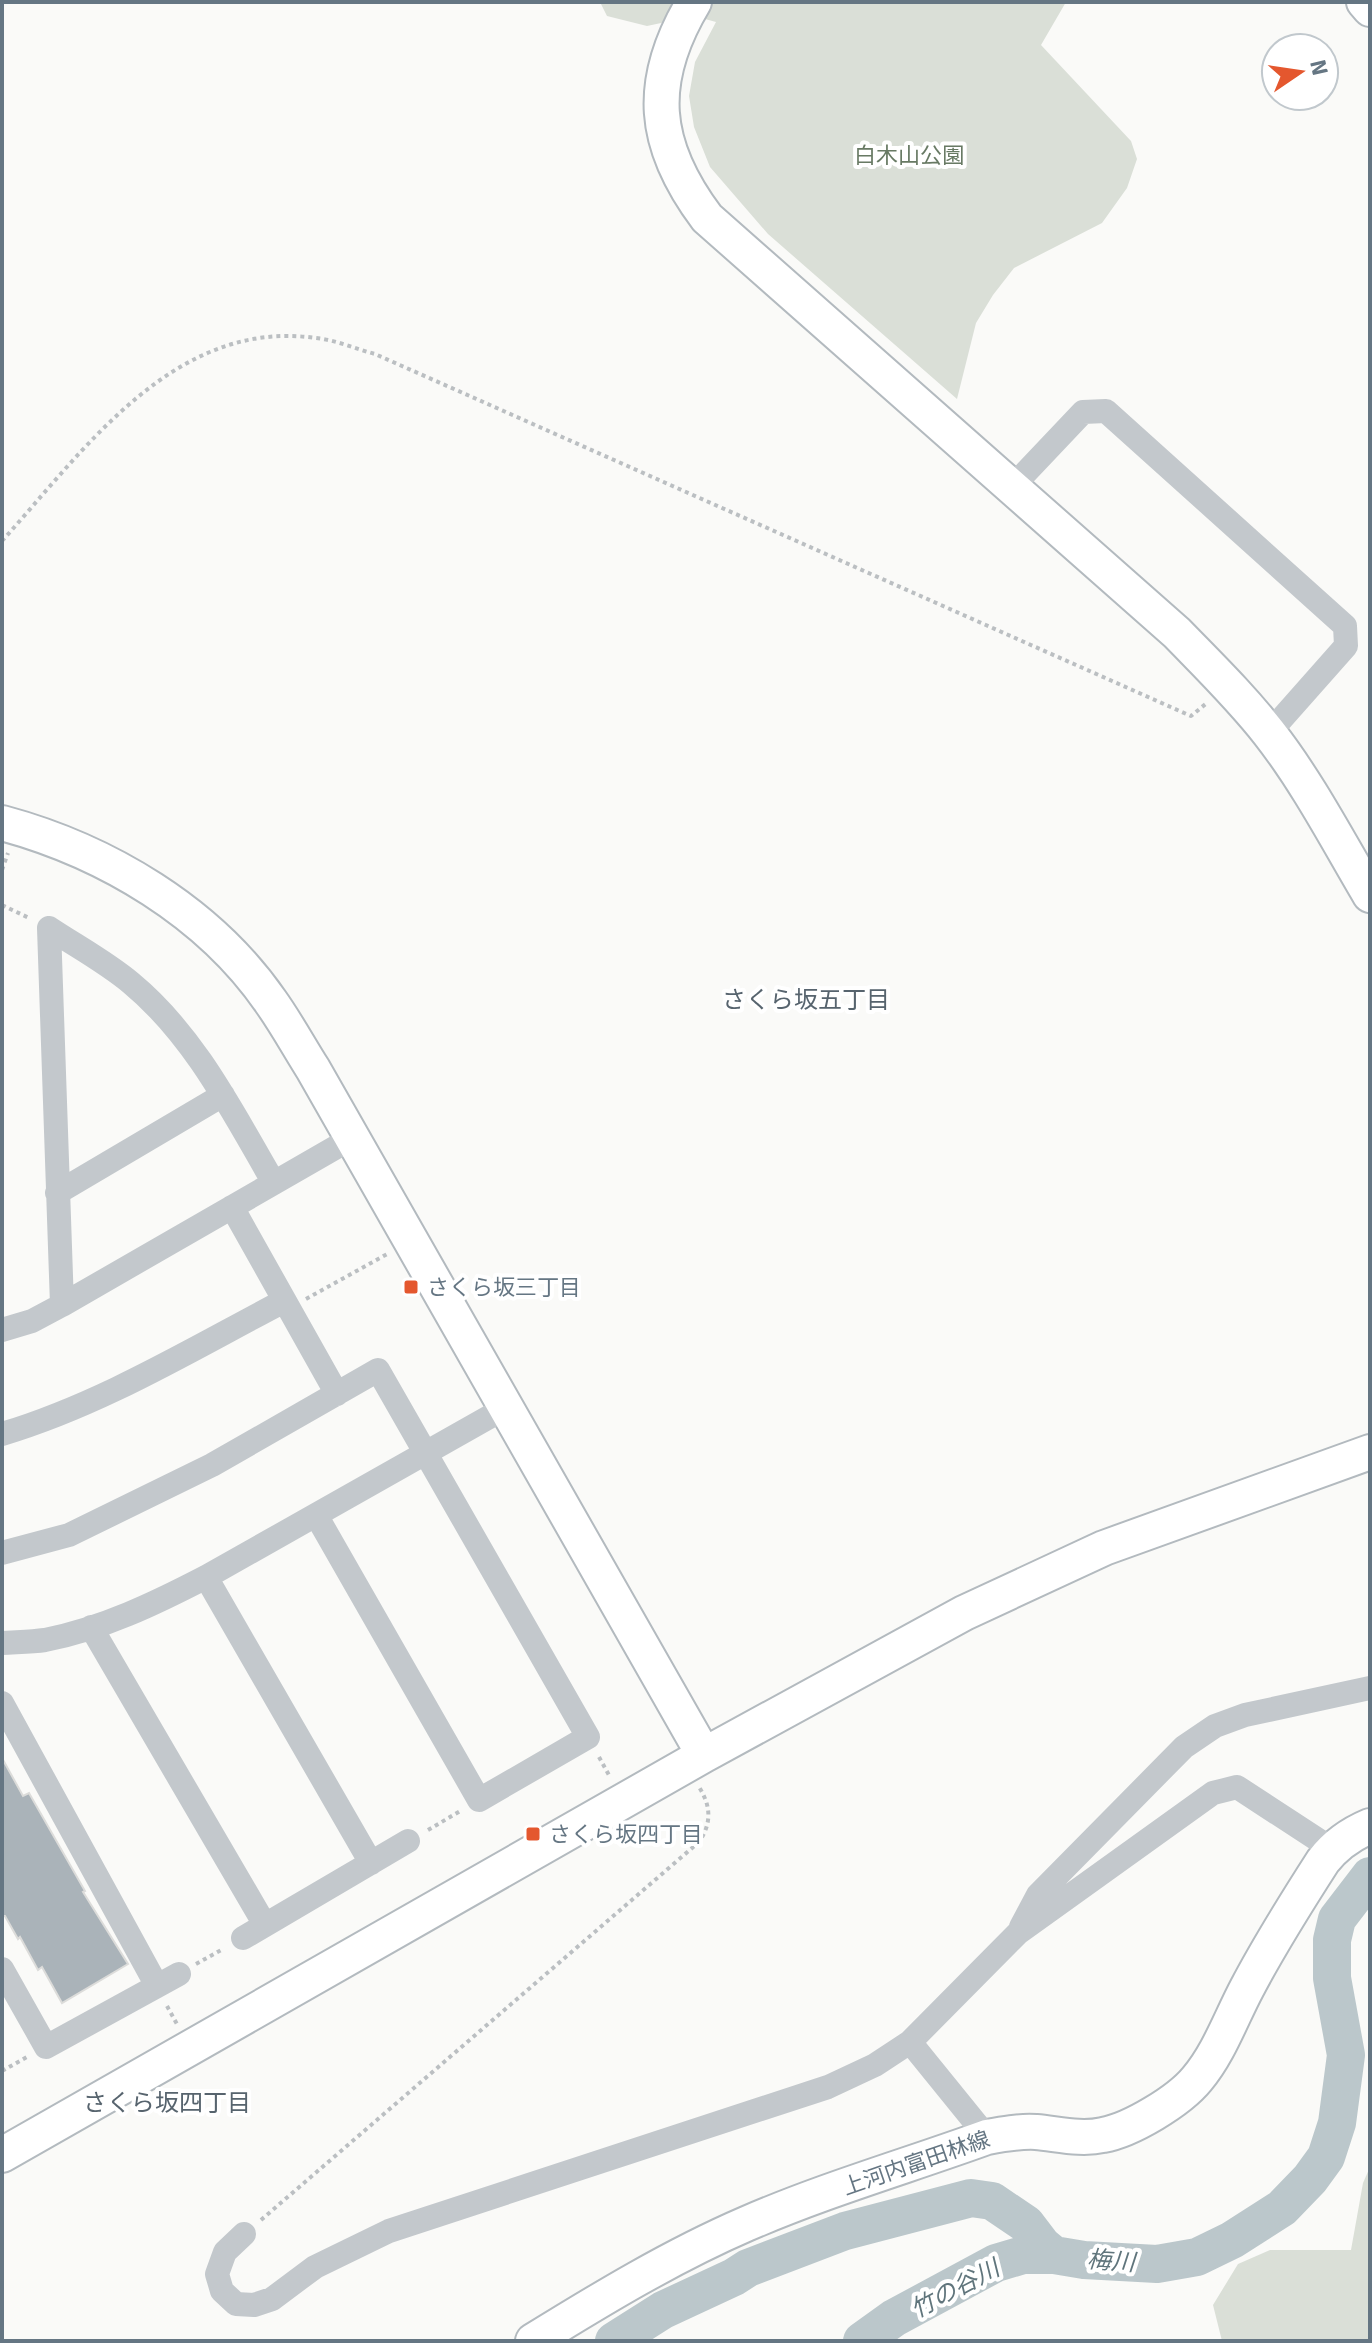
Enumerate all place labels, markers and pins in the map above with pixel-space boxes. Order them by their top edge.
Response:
place label: さくら坂三丁目 [427,1274,581,1301]
marker: さくら坂三丁目 [402,1278,420,1296]
place label: さくら坂四丁目 [549,1821,703,1848]
marker: さくら坂四丁目 [524,1825,542,1843]

